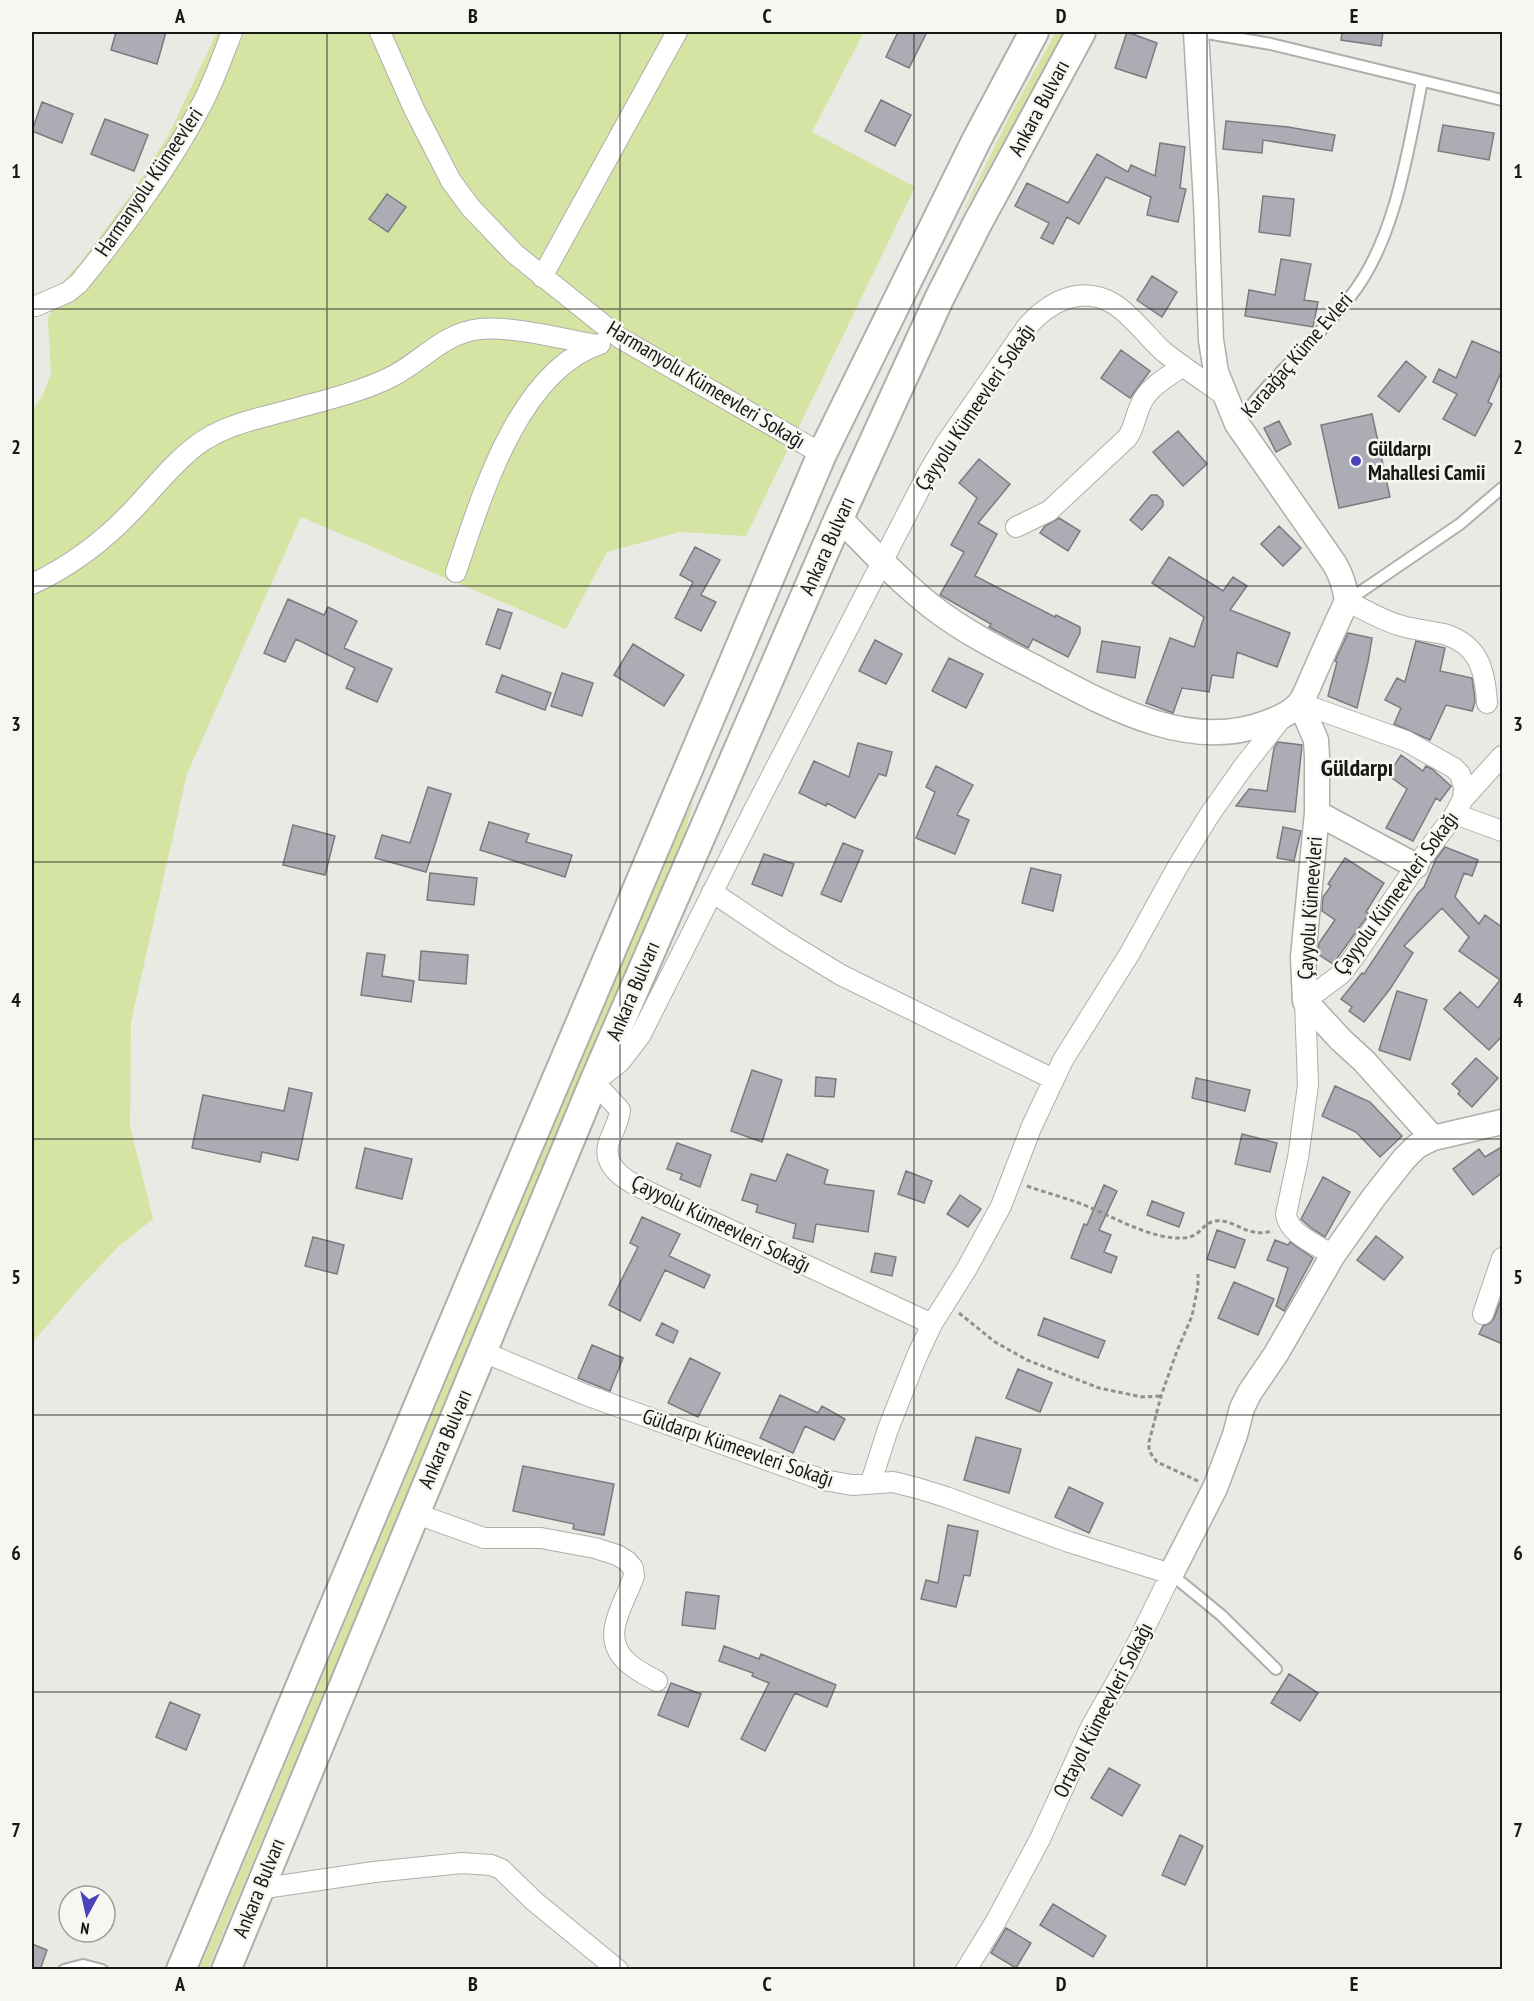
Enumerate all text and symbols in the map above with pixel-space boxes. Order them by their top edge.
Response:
text: A [174,3,186,29]
text: B [468,3,478,29]
text: C [762,3,772,29]
text: D [1056,3,1067,29]
text: E [1350,3,1358,29]
street label: Ankara Bulvarı [1002,55,1075,160]
street label: Harmanyolu Kümeevleri [89,102,208,261]
text: 1 [11,158,21,184]
text: 1 [1513,158,1523,184]
street label: Karaağaç Küme Evleri [1235,287,1358,423]
street label: Harmanyolu Kümeevleri Sokağı [602,315,810,455]
street label: Çayyolu Kümeevleri Sokağı [909,318,1041,496]
text: 2 [11,434,21,460]
text: 2 [1513,434,1523,460]
place label: Güldarpı Mahallesi Camii [1368,435,1486,486]
marker: Güldarpı Mahallesi Camii [1349,454,1363,468]
street label: Ankara Bulvarı [793,492,860,599]
text: 3 [11,711,21,737]
text: 3 [1513,711,1523,737]
district label: Güldarpı [1321,752,1393,783]
street label: Çayyolu Kümeevleri Sokağı [1327,805,1464,980]
street label: Çayyolu Kümeevleri [1291,836,1328,980]
street label: Ankara Bulvarı [600,937,665,1044]
text: 4 [11,987,21,1013]
text: 4 [1513,987,1523,1013]
street label: Çayyolu Kümeevleri Sokağı [627,1168,815,1279]
text: 5 [11,1264,21,1290]
text: 5 [1513,1264,1523,1290]
street label: Ankara Bulvarı [412,1385,477,1492]
street label: Güldarpı Kümeevleri Sokağı [639,1402,837,1493]
text: 6 [11,1540,21,1566]
text: 6 [1513,1540,1523,1566]
street label: Ortayol Kümeevleri Sokağı [1047,1618,1158,1802]
text: 7 [11,1817,21,1843]
text: 7 [1513,1817,1523,1843]
street label: Ankara Bulvarı [226,1834,291,1942]
north arrow [57,1884,117,1944]
text: N [79,1918,91,1939]
text: A [174,1971,186,1997]
text: B [468,1971,478,1997]
text: C [762,1971,772,1997]
text: D [1056,1971,1067,1997]
text: E [1350,1971,1358,1997]

